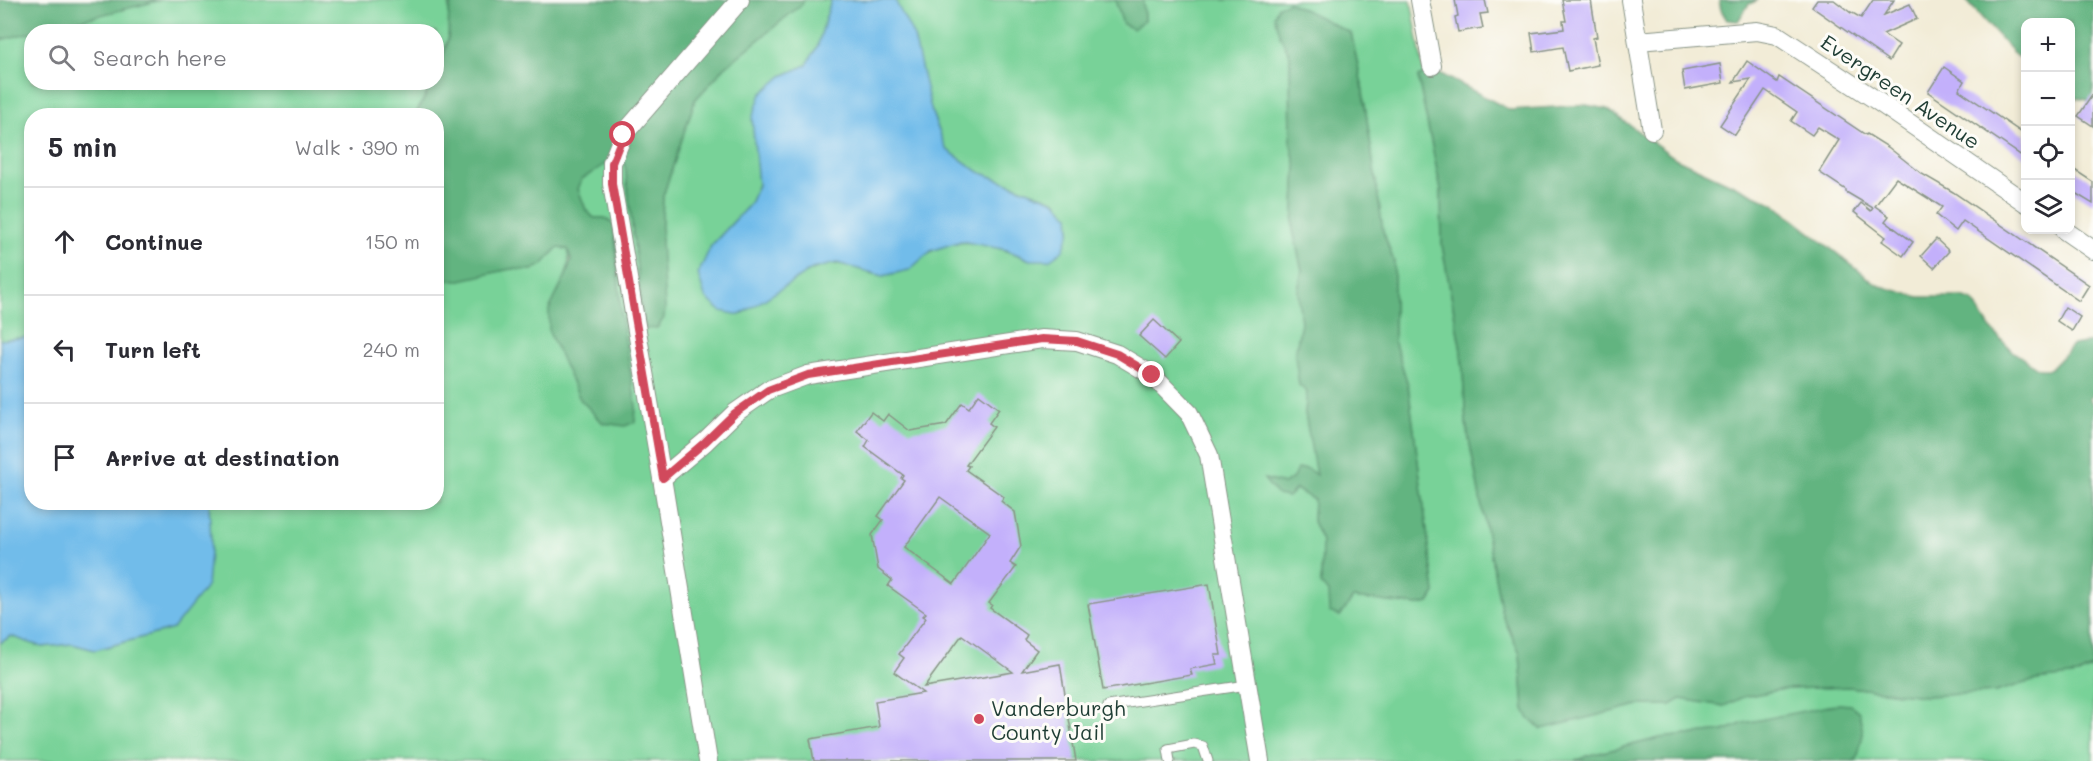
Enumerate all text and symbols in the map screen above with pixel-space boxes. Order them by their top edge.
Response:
map controls [2021,18,2075,234]
button: + [2021,18,2075,72]
search box [24,24,444,90]
street label: Evergreen Avenue [1816,28,1986,154]
icon: search [45,41,78,74]
text: Search here [93,43,227,72]
button: − [2021,72,2075,126]
route start [609,121,635,147]
button: locate [2021,126,2075,180]
text: 5 min [48,130,117,164]
text: Walk · 390 m [295,134,420,160]
button: layers [2021,180,2075,234]
icon: ahead [48,225,81,258]
text: Continue [105,227,203,256]
text: 150 m [365,228,420,254]
icon: left [48,333,81,366]
text: Turn left [105,335,201,364]
text: 240 m [362,336,420,362]
route end [1138,361,1164,387]
icon: arrive [48,441,81,474]
text: Arrive at destination [105,443,340,472]
place label: Vanderburgh County Jail [991,694,1126,745]
marker: Vanderburgh County Jail [972,712,986,726]

